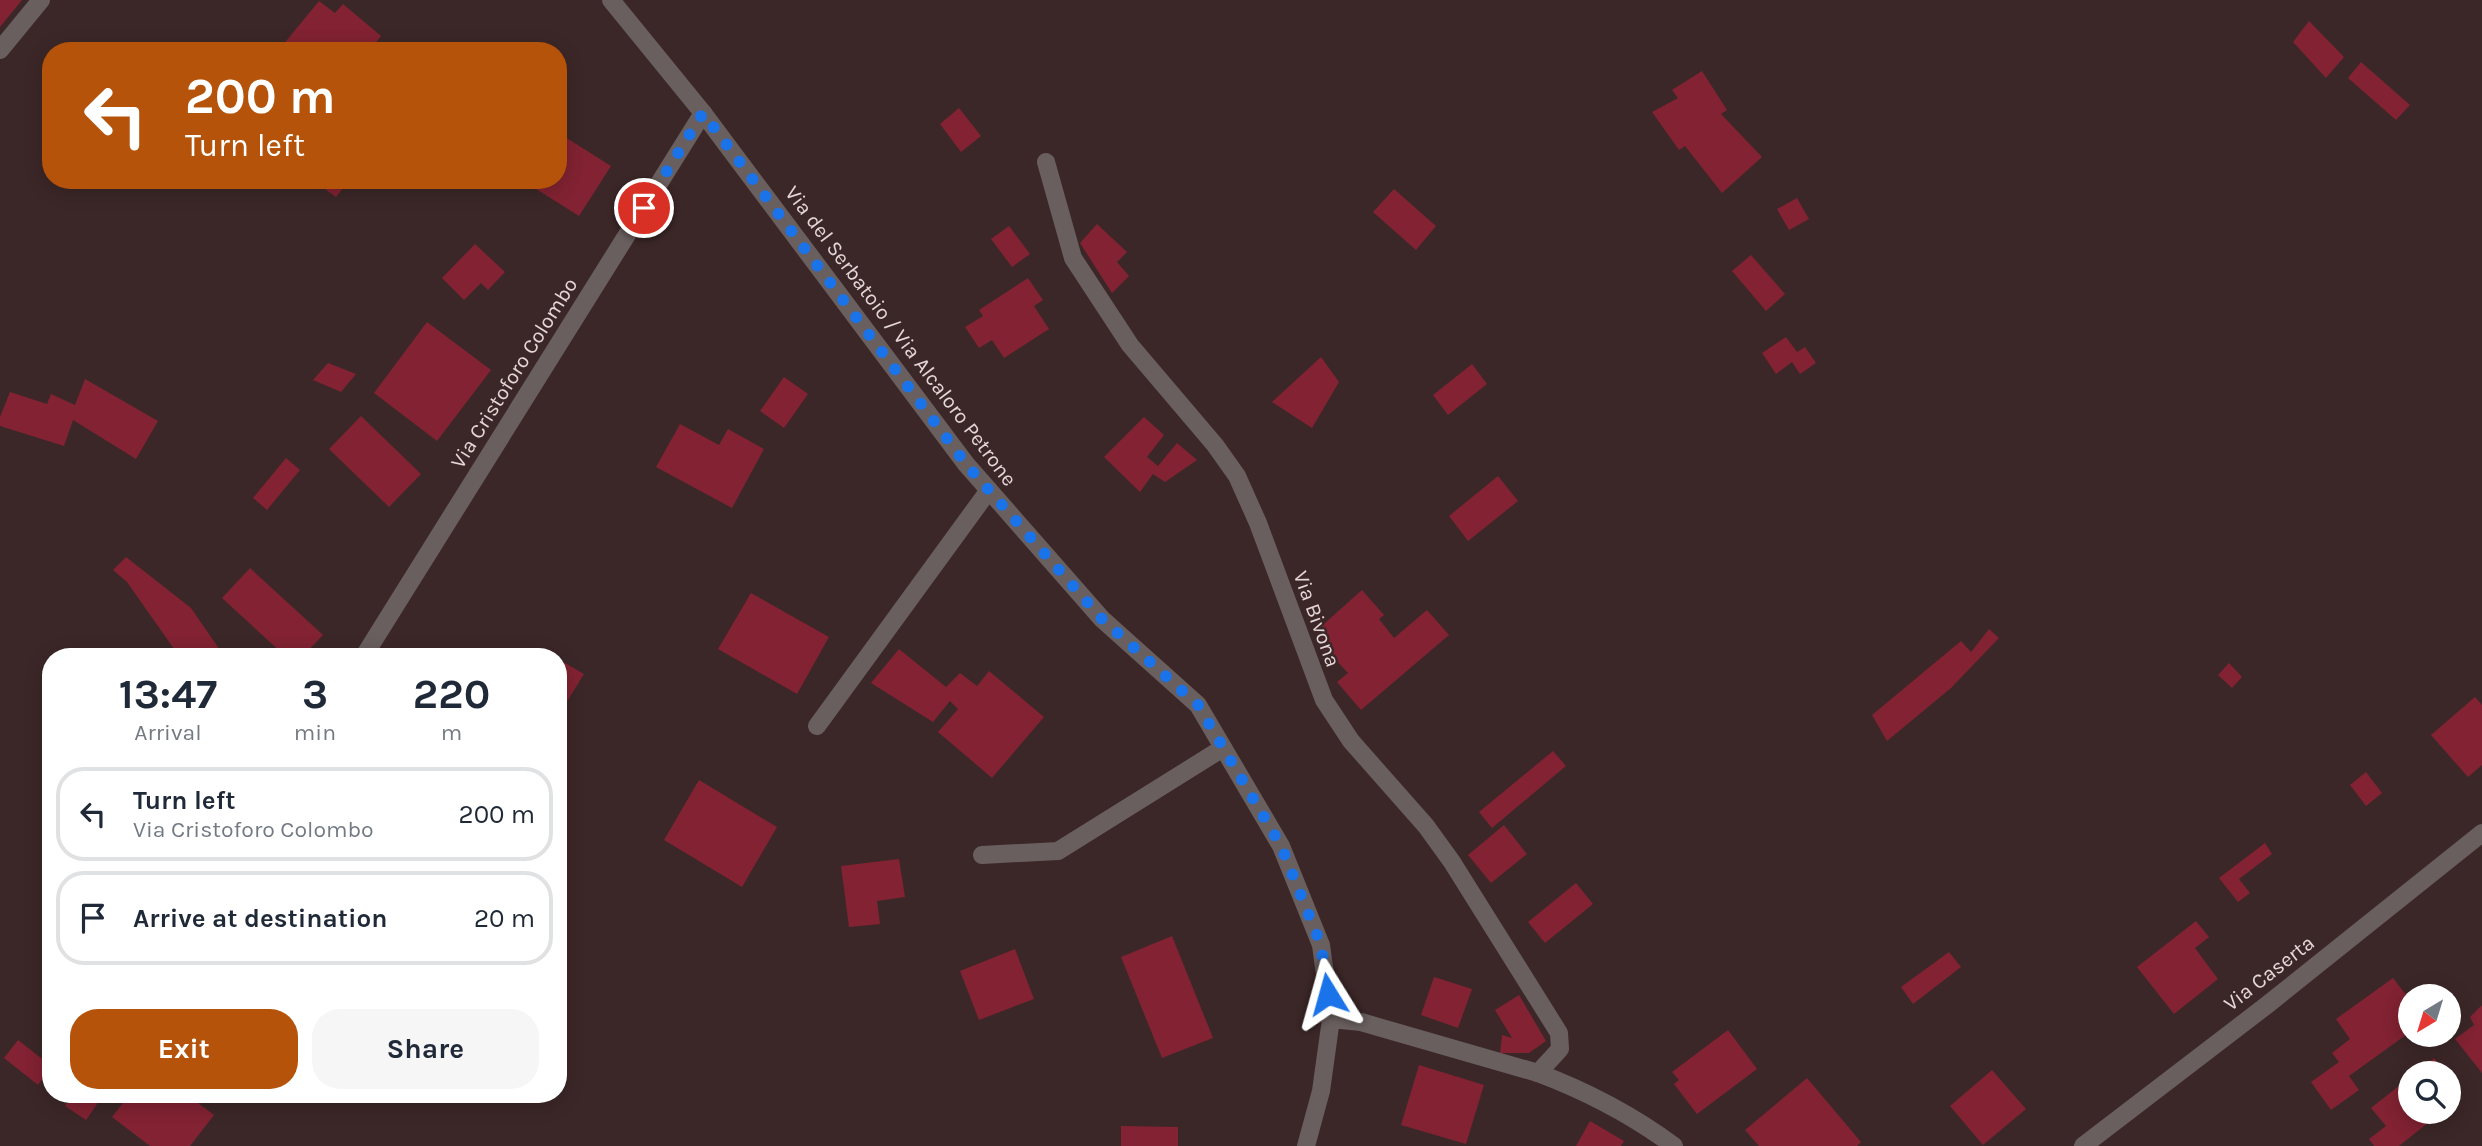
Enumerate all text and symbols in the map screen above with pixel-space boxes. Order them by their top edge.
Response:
text: 200 m [185,68,336,125]
icon: left [70,70,161,161]
text: Turn left [185,127,305,164]
pin [614,178,674,238]
street label: Via del Serbatoio / Via Alcaloro Petrone [780,181,1022,491]
icon: arrive [625,189,663,227]
street label: Via Cristoforo Colombo [446,273,582,473]
street label: Via Bivona [1289,568,1345,670]
text: 13:47 [119,669,217,719]
text: 3 [302,669,328,719]
text: 220 [413,669,490,719]
text: Arrival [134,719,202,746]
text: min [294,719,336,746]
text: m [441,719,462,746]
text: Turn left [133,785,235,816]
icon: left [74,795,112,833]
text: 200 m [459,799,535,830]
text: Via Cristoforo Colombo [133,816,374,843]
icon: arrive [74,899,112,937]
text: Arrive at destination [133,903,387,934]
text: 20 m [474,903,535,934]
street label: Via Caserta [2219,930,2319,1016]
position arrow [1291,957,1365,1031]
north arrow [2398,984,2460,1046]
map controls [2398,984,2461,1124]
button: Exit [70,1009,298,1089]
button: Share [312,1009,539,1089]
button: search [2398,1061,2461,1124]

